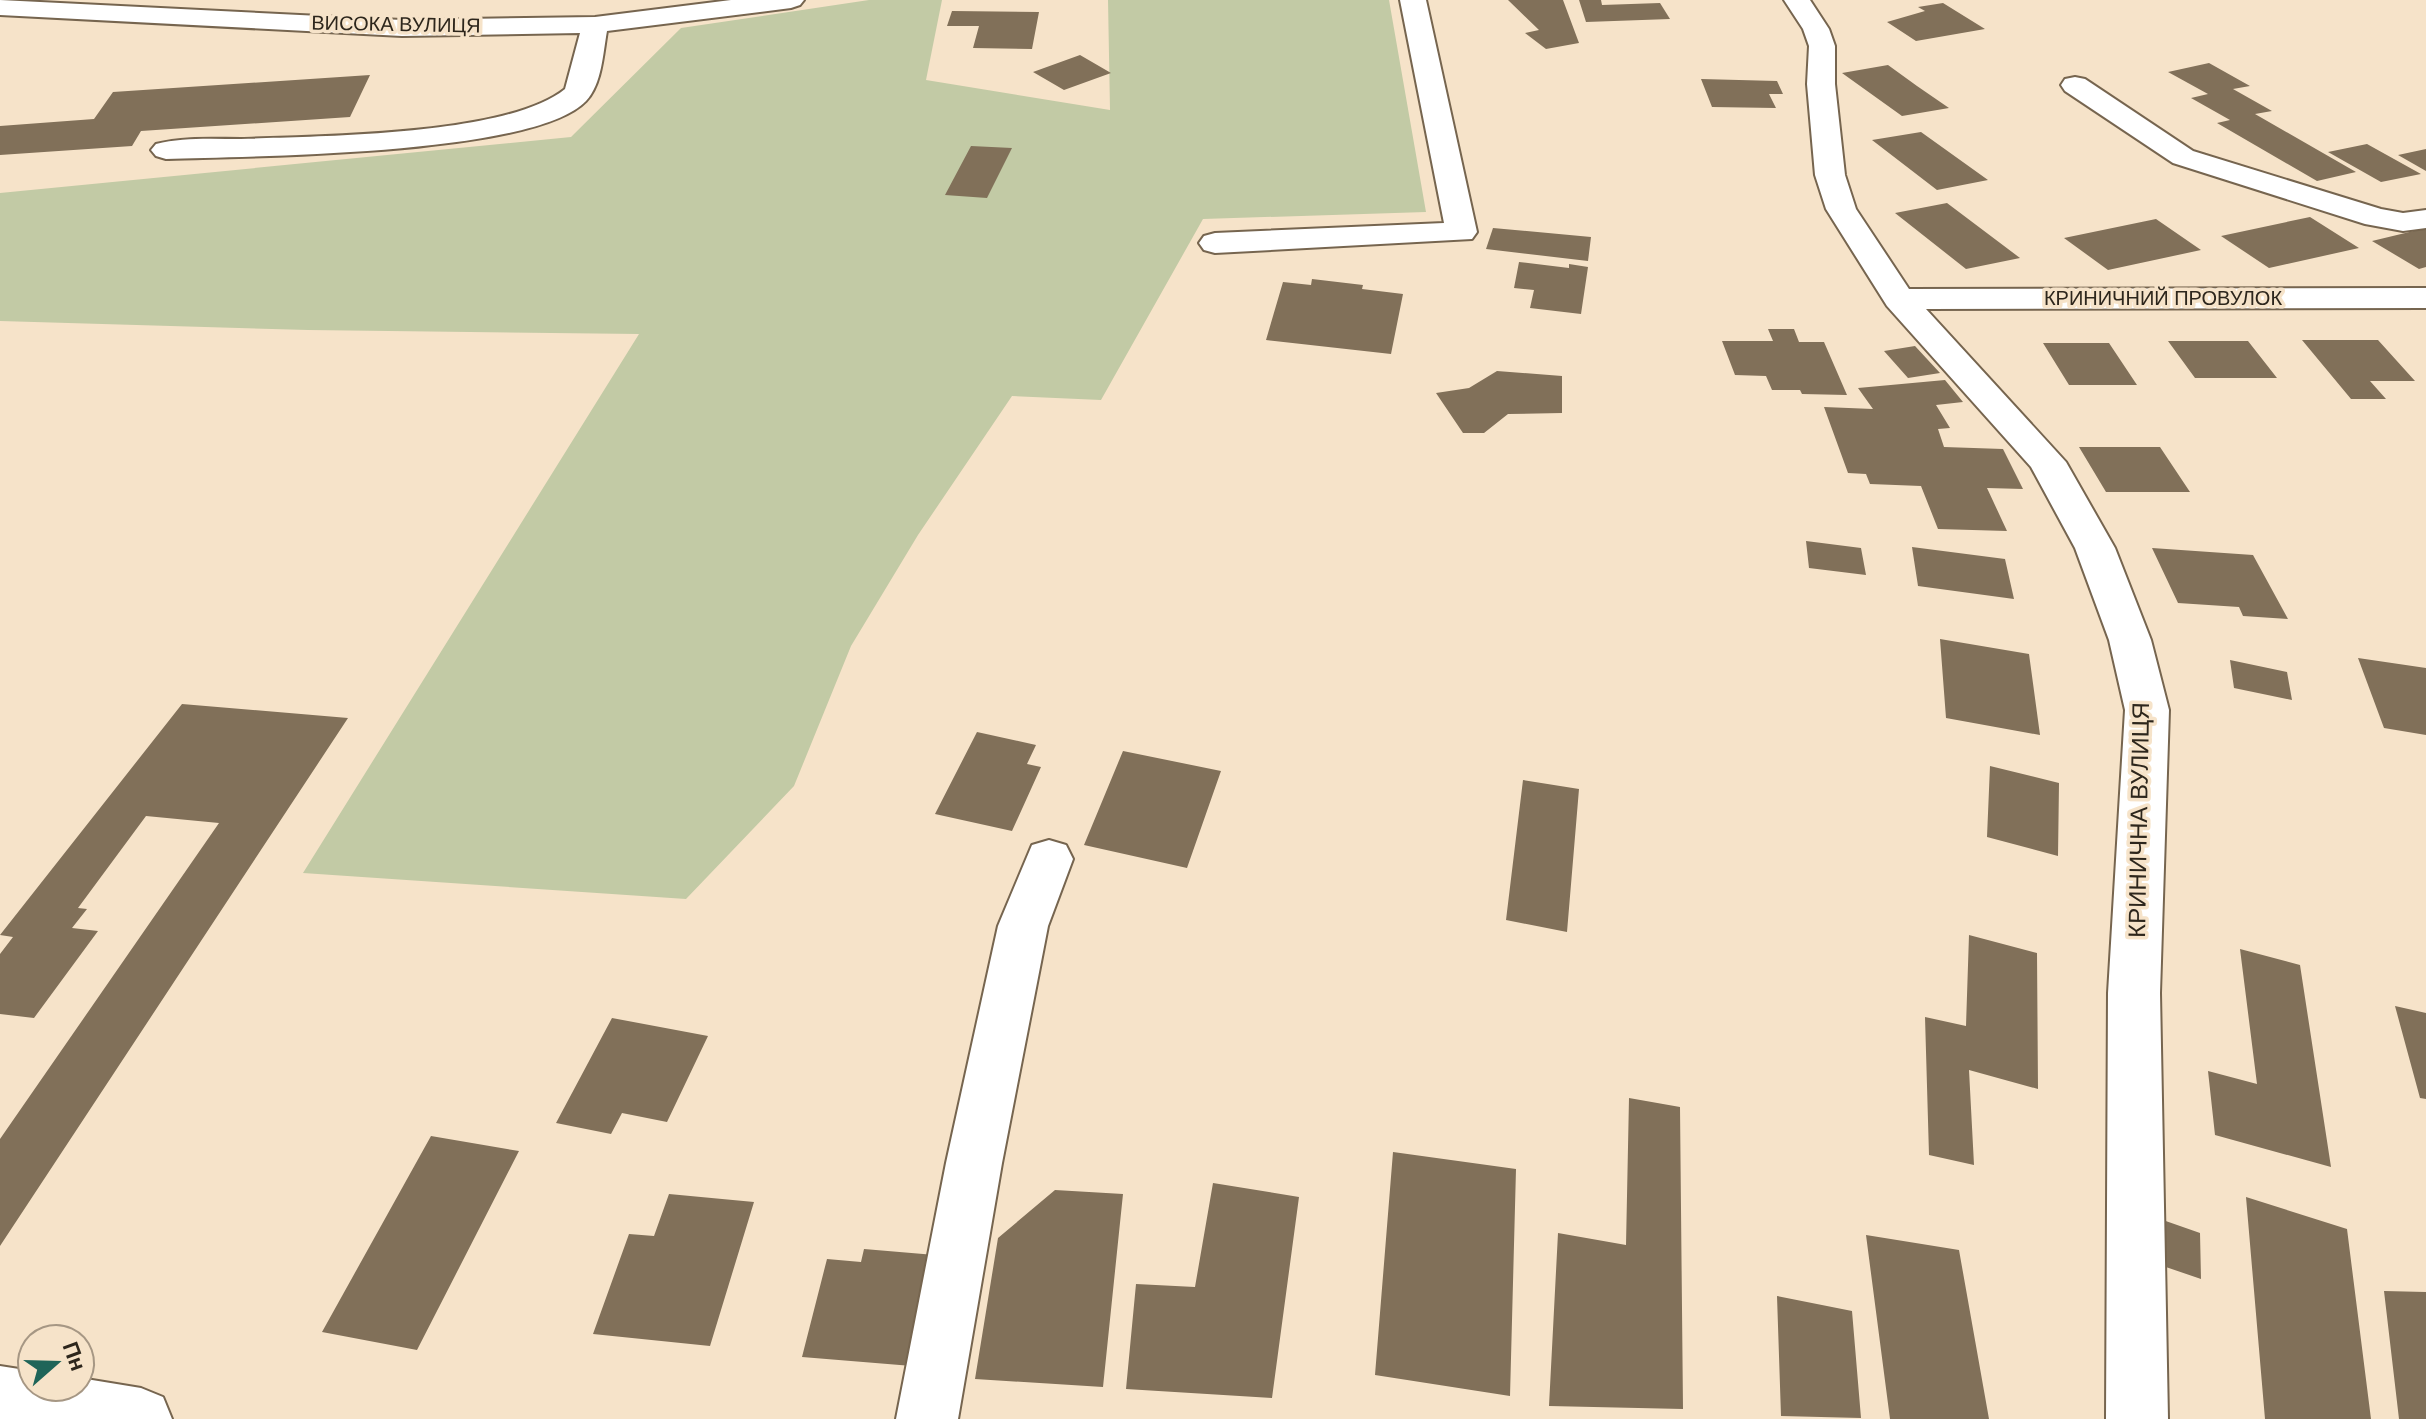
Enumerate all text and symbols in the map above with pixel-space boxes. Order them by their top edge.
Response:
street label: ВИСОКА ВУЛИЦЯ [311,12,481,36]
street label: КРИНИЧНИЙ ПРОВУЛОК [2044,286,2282,309]
street label: КРИНИЧНА ВУЛИЦЯ [2123,702,2154,938]
north arrow [16,1323,96,1403]
text: Пн [58,1338,91,1374]

